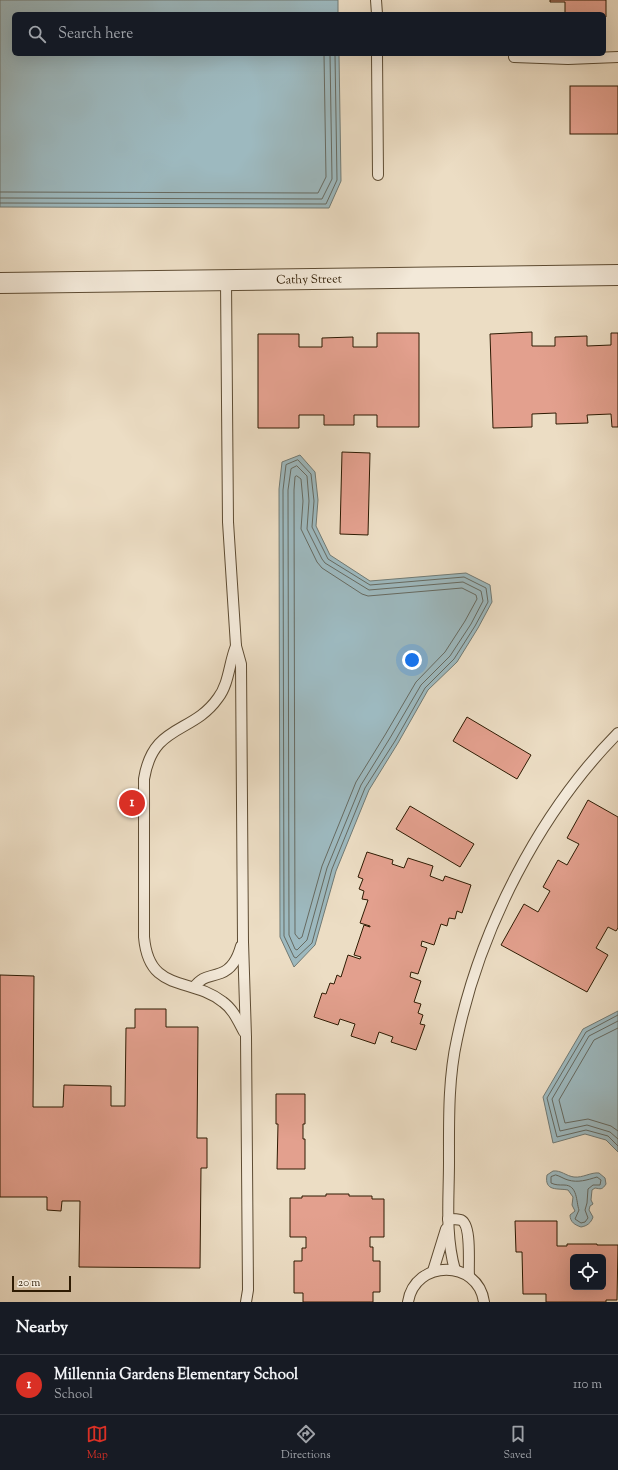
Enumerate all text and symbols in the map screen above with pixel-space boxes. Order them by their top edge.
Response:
search box [12,12,606,56]
icon: search [26,23,48,45]
text: Search here [58,24,133,45]
street label: Cathy Street [276,270,342,290]
your location [402,650,422,670]
pin: 1 [119,788,145,818]
map controls [570,1254,606,1290]
button: locate [570,1254,606,1290]
scale bar [12,1274,71,1293]
text: 20 m [18,1275,40,1291]
text: Nearby [16,1316,68,1340]
text: Millennia Gardens Elementary School [54,1365,298,1386]
text: 1 [27,1376,31,1394]
text: 110 m [573,1376,602,1394]
text: School [54,1386,93,1404]
tab: Map [86,1423,108,1463]
tab: Directions [281,1423,331,1463]
tab: Saved [503,1423,532,1463]

